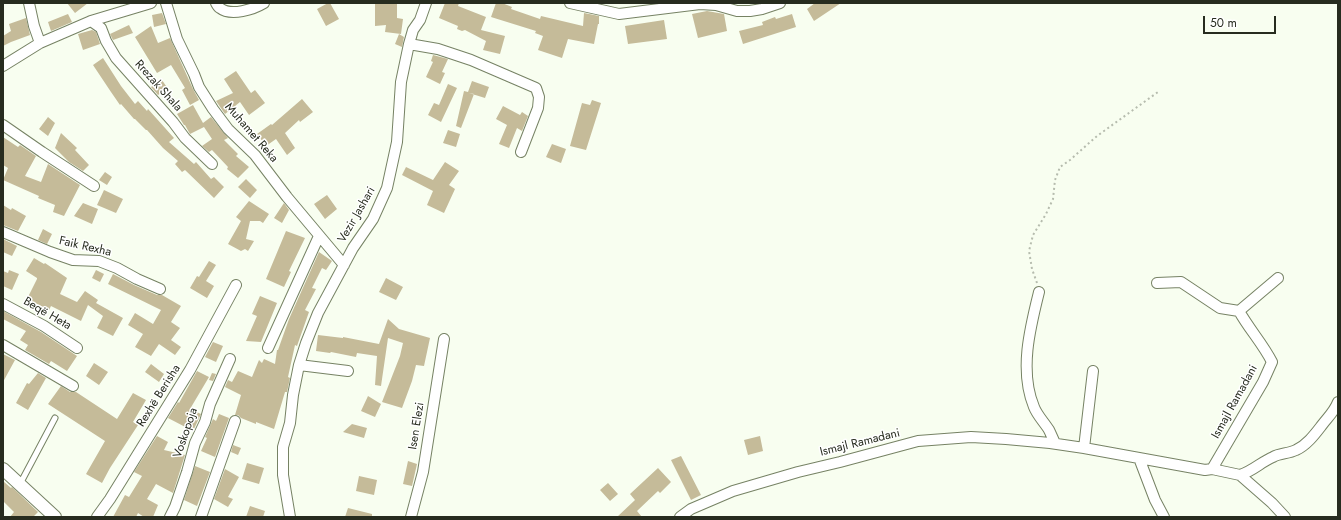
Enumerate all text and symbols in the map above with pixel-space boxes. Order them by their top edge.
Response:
scale bar [1205,8,1278,34]
text: 50 m [1210,14,1237,32]
street label: Rrezak Shala [131,57,185,115]
street label: Muhamet Reka [221,100,281,166]
street label: Vezir Jashari [335,185,379,245]
street label: Faik Rexha [57,234,113,260]
street label: Beqë Heta [20,295,74,333]
street label: Rexhë Berisha [134,362,184,430]
street label: Ismajl Ramadani [1209,363,1261,441]
street label: Isen Elezi [406,401,428,451]
street label: Voskopoja [171,406,201,460]
street label: Ismajl Ramadani [819,426,901,460]

